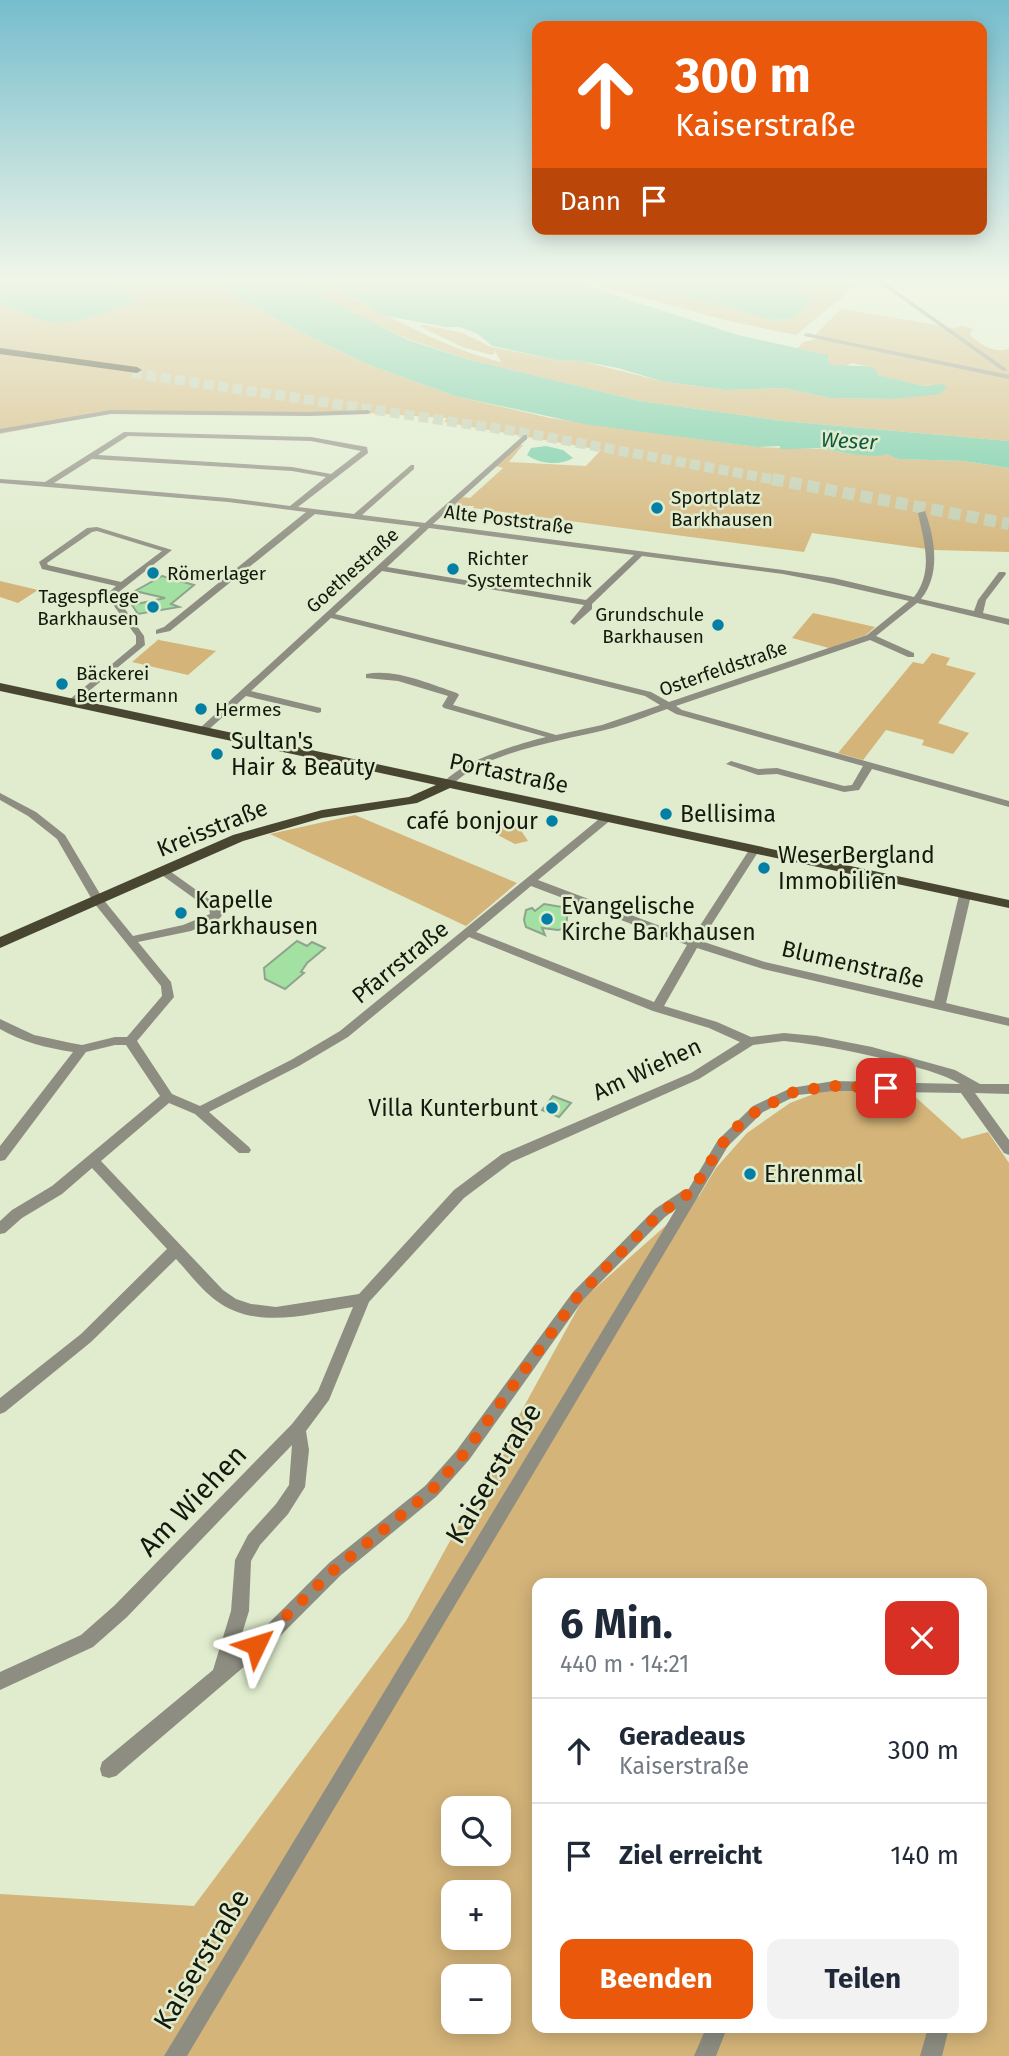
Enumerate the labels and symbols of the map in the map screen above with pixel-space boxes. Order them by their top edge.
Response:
water label: Weser [820,427,879,456]
place label: Sportplatz Barkhausen [671,486,773,531]
street label: Alte Poststraße [443,500,575,539]
marker: Sportplatz Barkhausen [649,500,665,516]
street label: Goethestraße [301,523,403,618]
place label: Richter Systemtechnik [467,547,592,592]
marker: Richter Systemtechnik [445,561,461,577]
place label: Römerlager [167,562,267,585]
marker: Römerlager [145,565,161,581]
place label: Tagespflege Barkhausen [37,585,139,630]
marker: Tagespflege Barkhausen [145,599,161,615]
place label: Grundschule Barkhausen [595,603,704,648]
marker: Grundschule Barkhausen [710,617,726,633]
street label: Osterfeldstraße [656,636,790,701]
place label: Bäckerei Bertermann [76,662,178,707]
marker: Bäckerei Bertermann [54,676,70,692]
place label: Hermes [215,698,281,721]
marker: Hermes [193,701,209,717]
place label: Sultan's Hair & Beauty [231,727,376,781]
marker: Sultan's Hair & Beauty [209,746,225,762]
street label: Portastraße [447,747,571,799]
street label: Kreisstraße [152,793,272,863]
place label: Bellisima [680,800,776,828]
marker: Bellisima [658,806,674,822]
place label: café bonjour [406,807,538,835]
marker: café bonjour [544,813,560,829]
place label: WeserBergland Immobilien [778,841,935,895]
marker: WeserBergland Immobilien [756,860,772,876]
place label: Kapelle Barkhausen [195,886,318,940]
place label: Evangelische Kirche Barkhausen [561,892,756,946]
marker: Kapelle Barkhausen [173,905,189,921]
marker: Evangelische Kirche Barkhausen [539,911,555,927]
street label: Pfarrstraße [346,915,454,1009]
street label: Blumenstraße [779,934,927,994]
street label: Am Wiehen [588,1032,706,1106]
pin [856,1058,916,1118]
place label: Villa Kunterbunt [368,1094,539,1122]
marker: Villa Kunterbunt [544,1100,560,1116]
place label: Ehrenmal [764,1160,863,1188]
marker: Ehrenmal [742,1166,758,1182]
street label: Kaiserstraße [439,1397,548,1550]
street label: Am Wiehen [131,1438,253,1563]
position arrow [219,1608,293,1682]
street label: Kaiserstraße [147,1883,256,2036]

